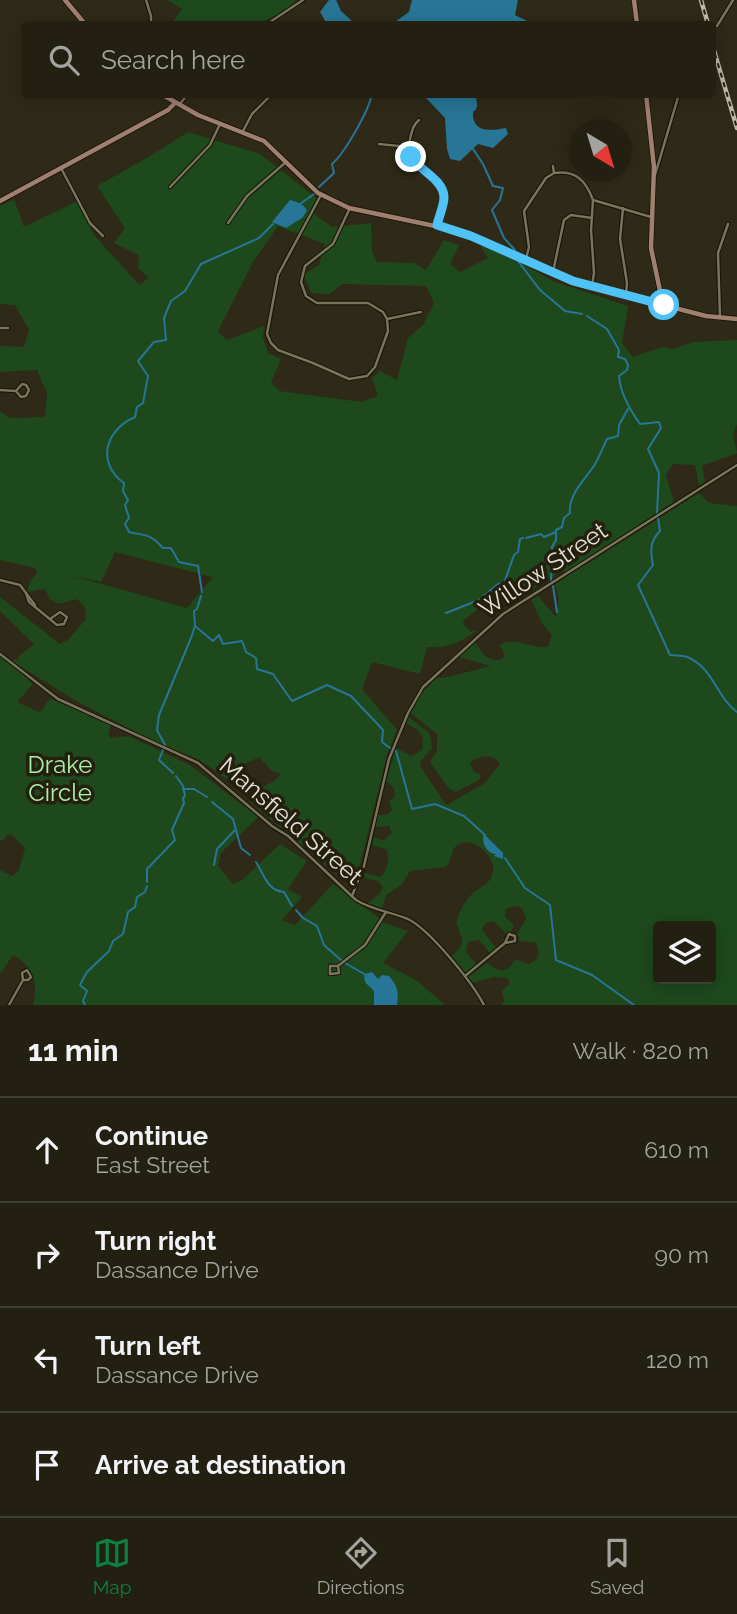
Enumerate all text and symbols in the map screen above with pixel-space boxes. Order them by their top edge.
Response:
search box [21,21,716,98]
icon: search [45,41,83,79]
text: Search here [101,45,245,75]
north arrow [569,119,632,182]
route end [395,141,426,172]
route start [648,289,679,320]
street label: Willow Street [473,516,612,623]
park label: Drake Circle [28,750,92,807]
street label: Mansfield Street [214,751,369,891]
map controls [653,921,716,984]
button: layers [653,921,716,984]
text: 11 min [28,1033,119,1068]
text: Walk · 820 m [572,1037,709,1064]
text: Continue [95,1121,208,1151]
icon: ahead [28,1131,66,1169]
text: 610 m [644,1136,709,1163]
text: East Street [95,1151,210,1178]
text: Turn right [95,1226,216,1256]
icon: right [28,1236,66,1274]
text: 90 m [654,1241,709,1268]
text: Dassance Drive [95,1256,259,1283]
text: Turn left [95,1331,201,1361]
icon: left [28,1341,66,1379]
text: 120 m [646,1346,709,1373]
text: Dassance Drive [95,1361,259,1388]
icon: arrive [28,1446,66,1484]
text: Arrive at destination [95,1450,346,1480]
tab: Map [93,1534,131,1598]
tab: Directions [317,1534,405,1598]
tab: Saved [590,1534,644,1598]

